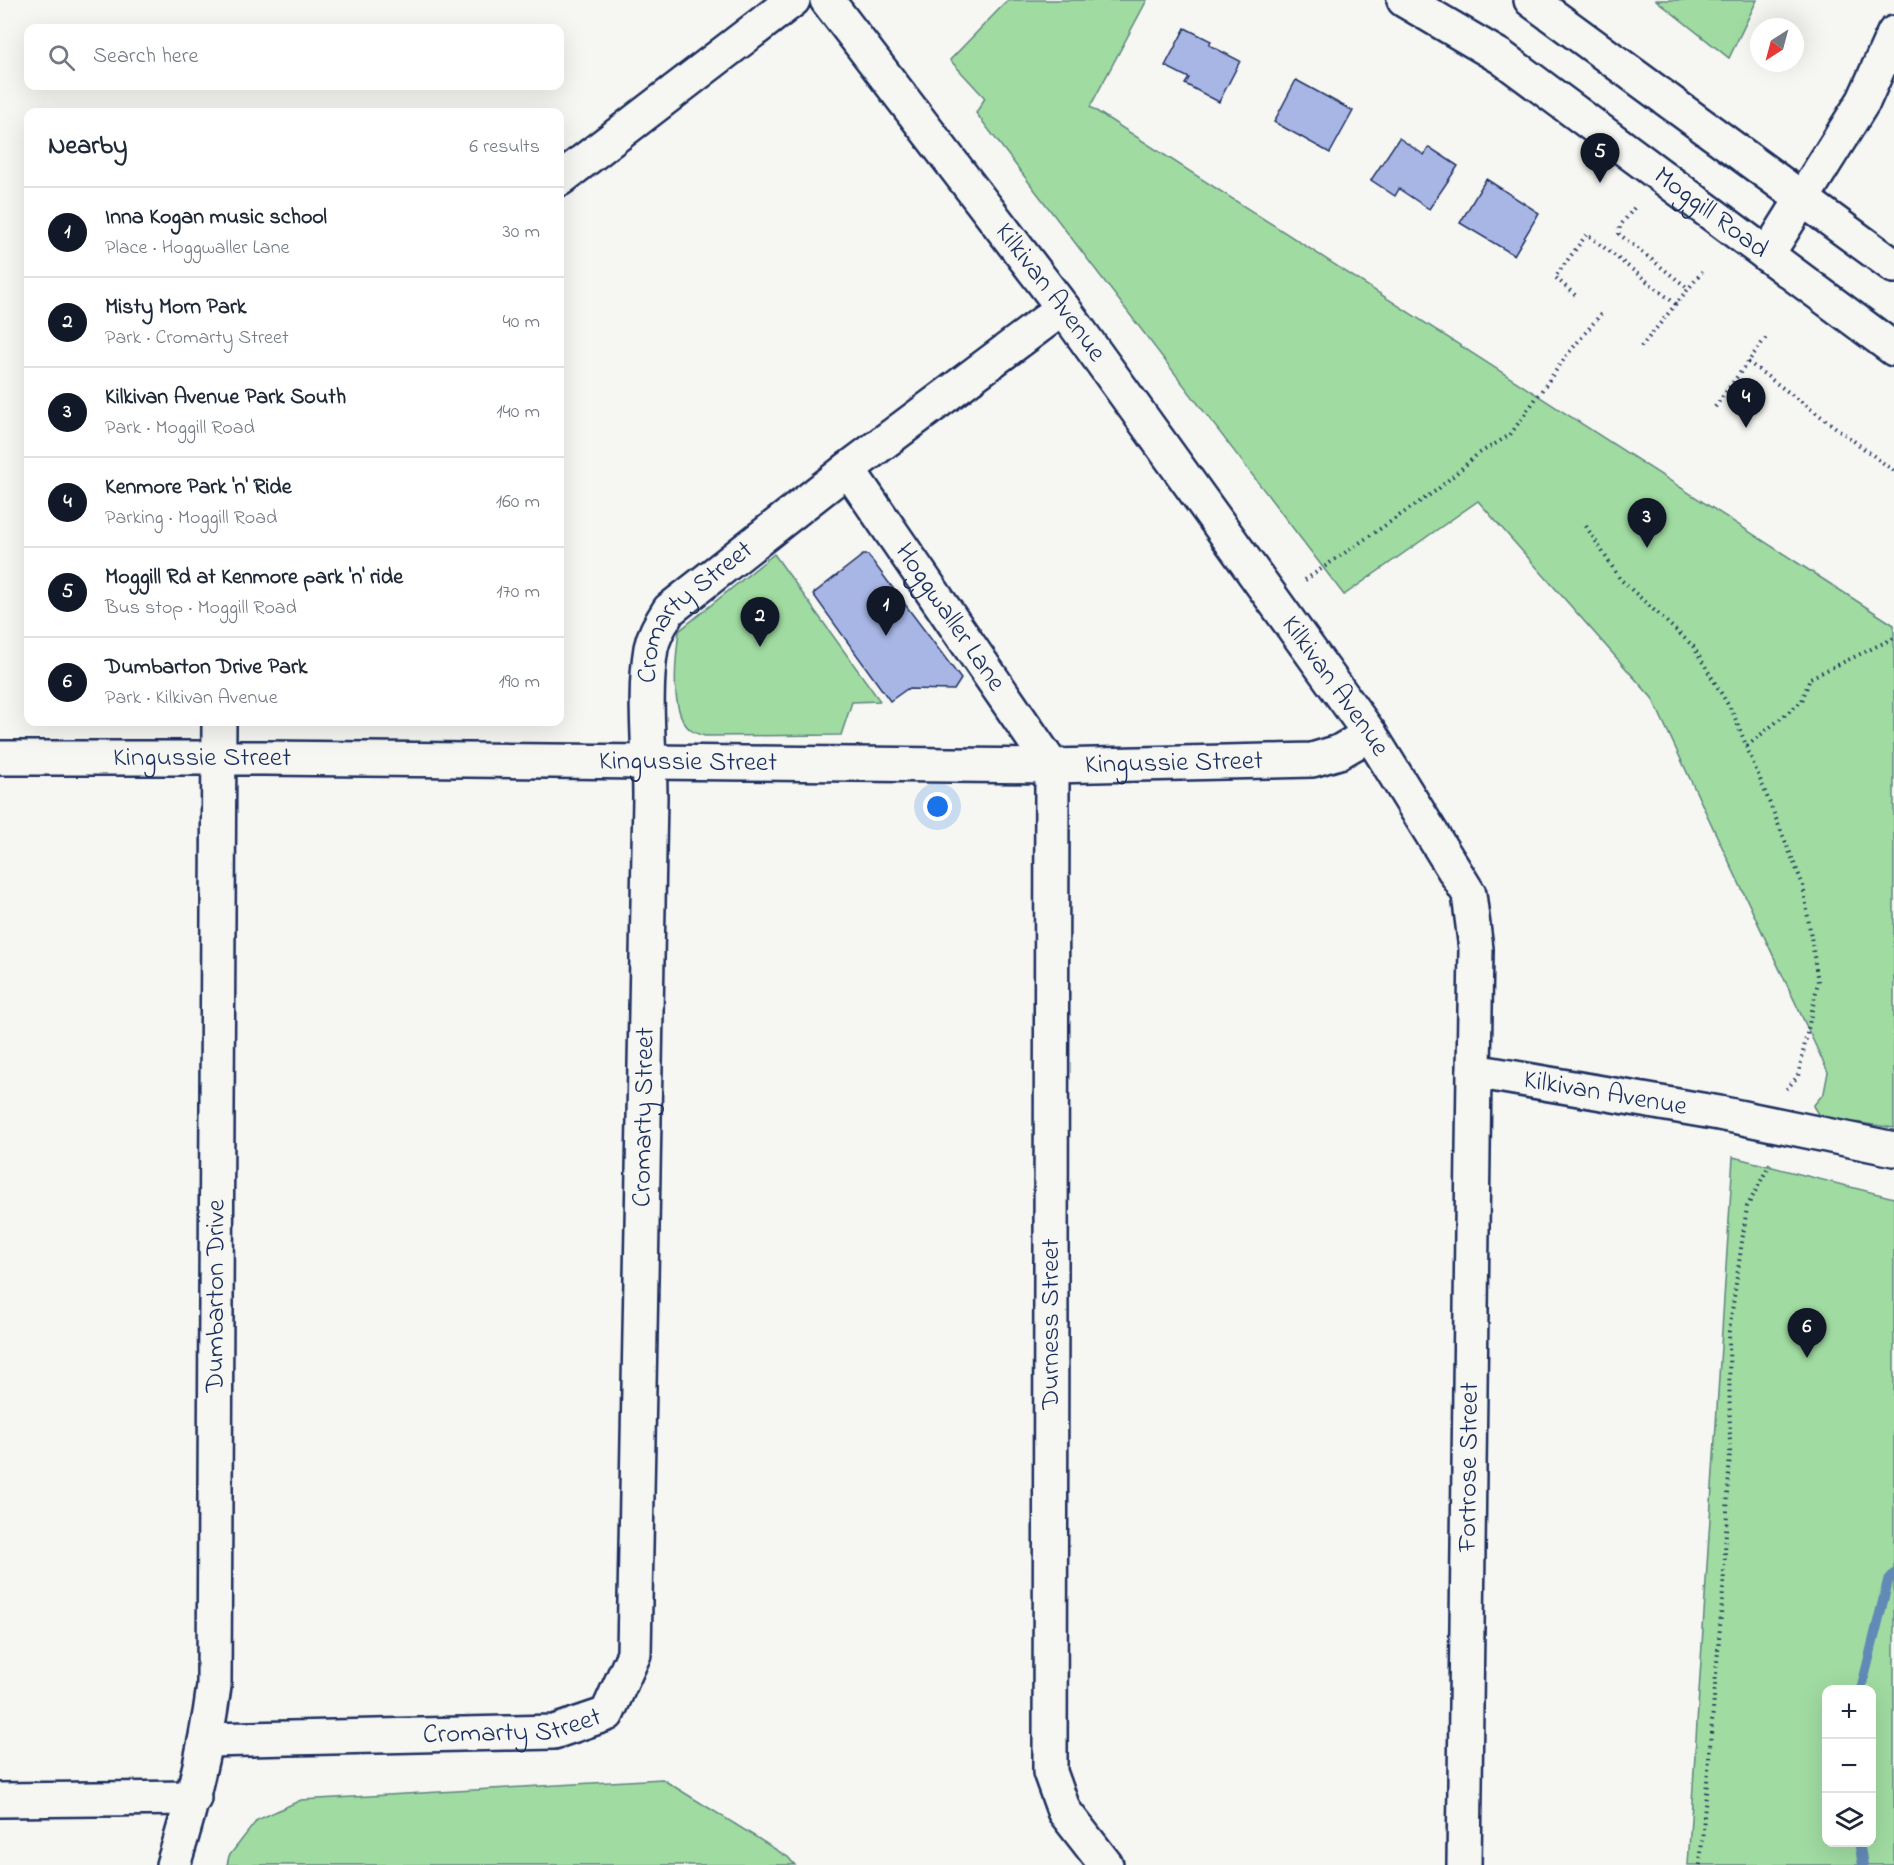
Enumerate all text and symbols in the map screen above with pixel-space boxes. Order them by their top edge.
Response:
north arrow [1750,18,1804,72]
search box [24,24,564,90]
icon: search [45,41,78,74]
text: Search here [93,41,198,73]
text: Nearby [48,128,127,166]
text: 6 results [469,133,540,162]
pin: 5 [1580,134,1620,183]
street label: Moggill Road [1645,157,1776,269]
text: Inna Kogan music school [105,202,327,234]
street label: Kilkivan Avenue [985,215,1116,371]
text: 1 [64,218,71,247]
text: 30 m [503,218,540,247]
text: Place · Hoggwaller Lane [105,234,289,263]
text: Misty Morn Park [105,292,246,324]
text: 2 [63,308,72,337]
text: 40 m [503,308,540,337]
text: Park · Cromarty Street [105,324,289,353]
pin: 4 [1726,378,1766,428]
text: Kilkivan Avenue Park South [105,382,346,414]
text: 3 [63,398,72,427]
text: 140 m [496,398,540,427]
text: Park · Moggill Road [105,414,255,443]
text: Kenmore Park 'n' Ride [105,472,292,504]
text: 4 [63,488,72,517]
text: 160 m [496,488,540,517]
pin: 3 [1628,498,1666,548]
text: Parking · Moggill Road [105,504,277,533]
street label: Cromarty Street [628,531,762,684]
street label: Hoggwaller Lane [885,535,1015,700]
text: Moggill Rd at Kenmore park 'n' ride [105,562,403,594]
text: 5 [62,578,73,607]
text: 170 m [496,578,540,607]
pin: 1 [866,586,906,636]
text: Bus stop · Moggill Road [105,594,297,623]
pin: 2 [740,598,780,647]
street label: Kilkivan Avenue [1271,608,1399,765]
text: Dumbarton Drive Park [105,652,307,684]
text: 6 [63,668,72,697]
text: 190 m [498,668,540,697]
text: Park · Kilkivan Avenue [105,684,278,713]
street label: Kingussie Street [113,738,291,778]
street label: Kingussie Street [599,742,777,783]
street label: Kingussie Street [1084,742,1263,785]
your location [923,792,952,821]
street label: Cromarty Street [623,1027,665,1207]
street label: Kilkivan Avenue [1521,1060,1691,1127]
street label: Dumbarton Drive [196,1198,236,1393]
street label: Durness Street [1032,1238,1071,1411]
pin: 6 [1788,1308,1826,1358]
street label: Fortrose Street [1448,1382,1490,1553]
map controls [1822,1685,1876,1847]
button: + [1822,1685,1876,1739]
street label: Cromarty Street [422,1698,607,1755]
button: − [1822,1739,1876,1793]
button: layers [1822,1793,1876,1847]

